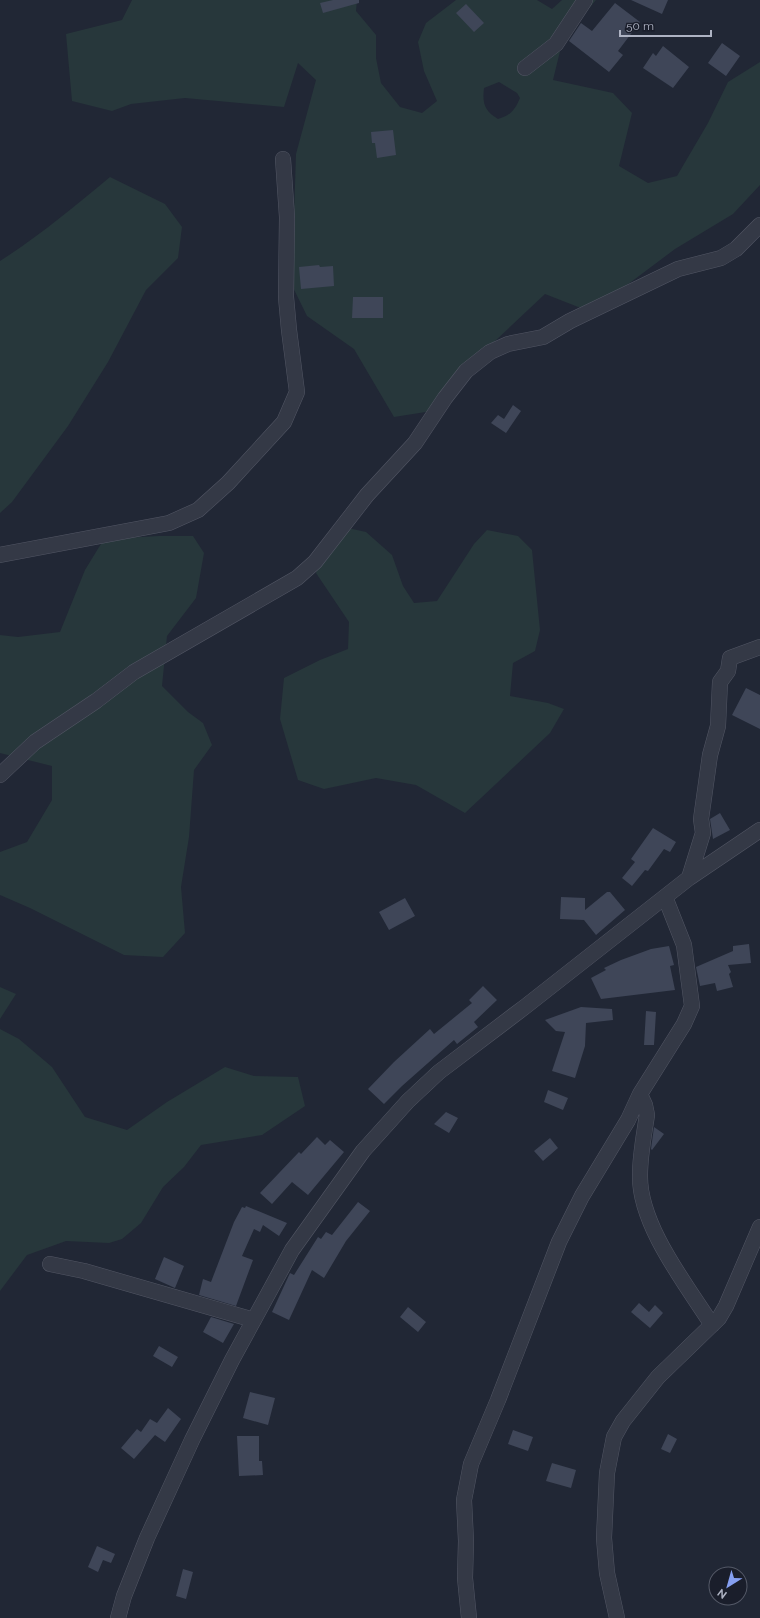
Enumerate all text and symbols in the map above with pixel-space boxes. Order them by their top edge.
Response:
scale bar [620,12,711,38]
text: 50 m [626,19,654,33]
north arrow [708,1566,748,1606]
text: N [715,1586,730,1601]

